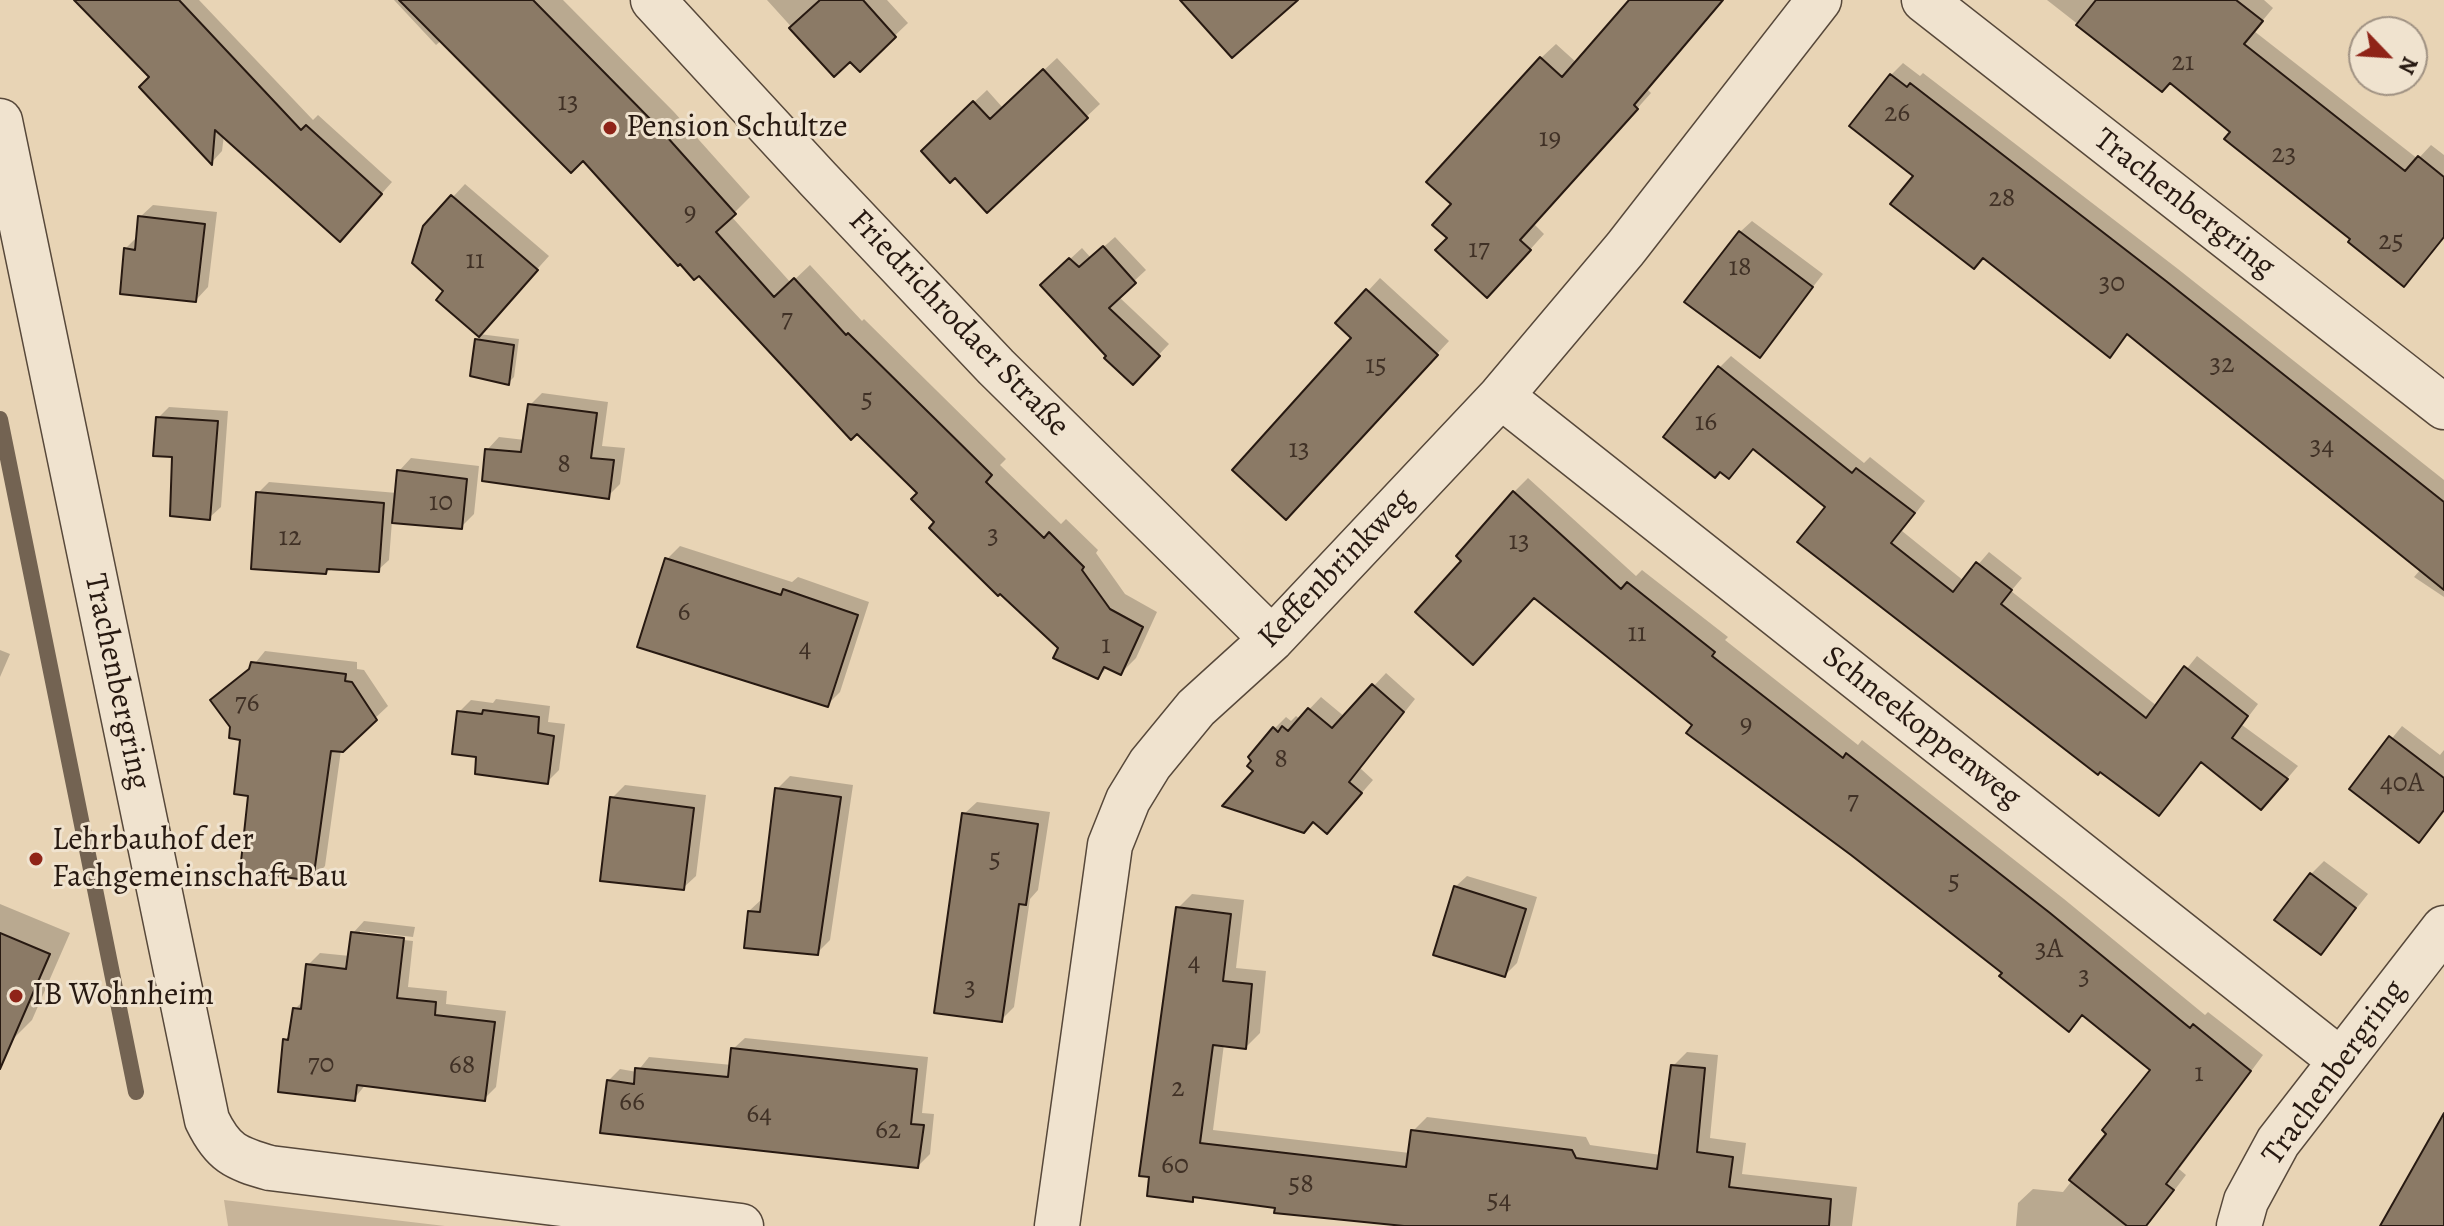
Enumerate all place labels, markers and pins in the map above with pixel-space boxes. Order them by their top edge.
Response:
place label: Pension Schultze [626,109,847,147]
marker: Pension Schultze [601,119,619,137]
place label: Lehrbauhof der Fachgemeinschaft Bau [52,822,347,897]
marker: Lehrbauhof der Fachgemeinschaft Bau [27,850,45,868]
place label: IB Wohnheim [32,977,214,1015]
marker: IB Wohnheim [7,987,25,1005]

